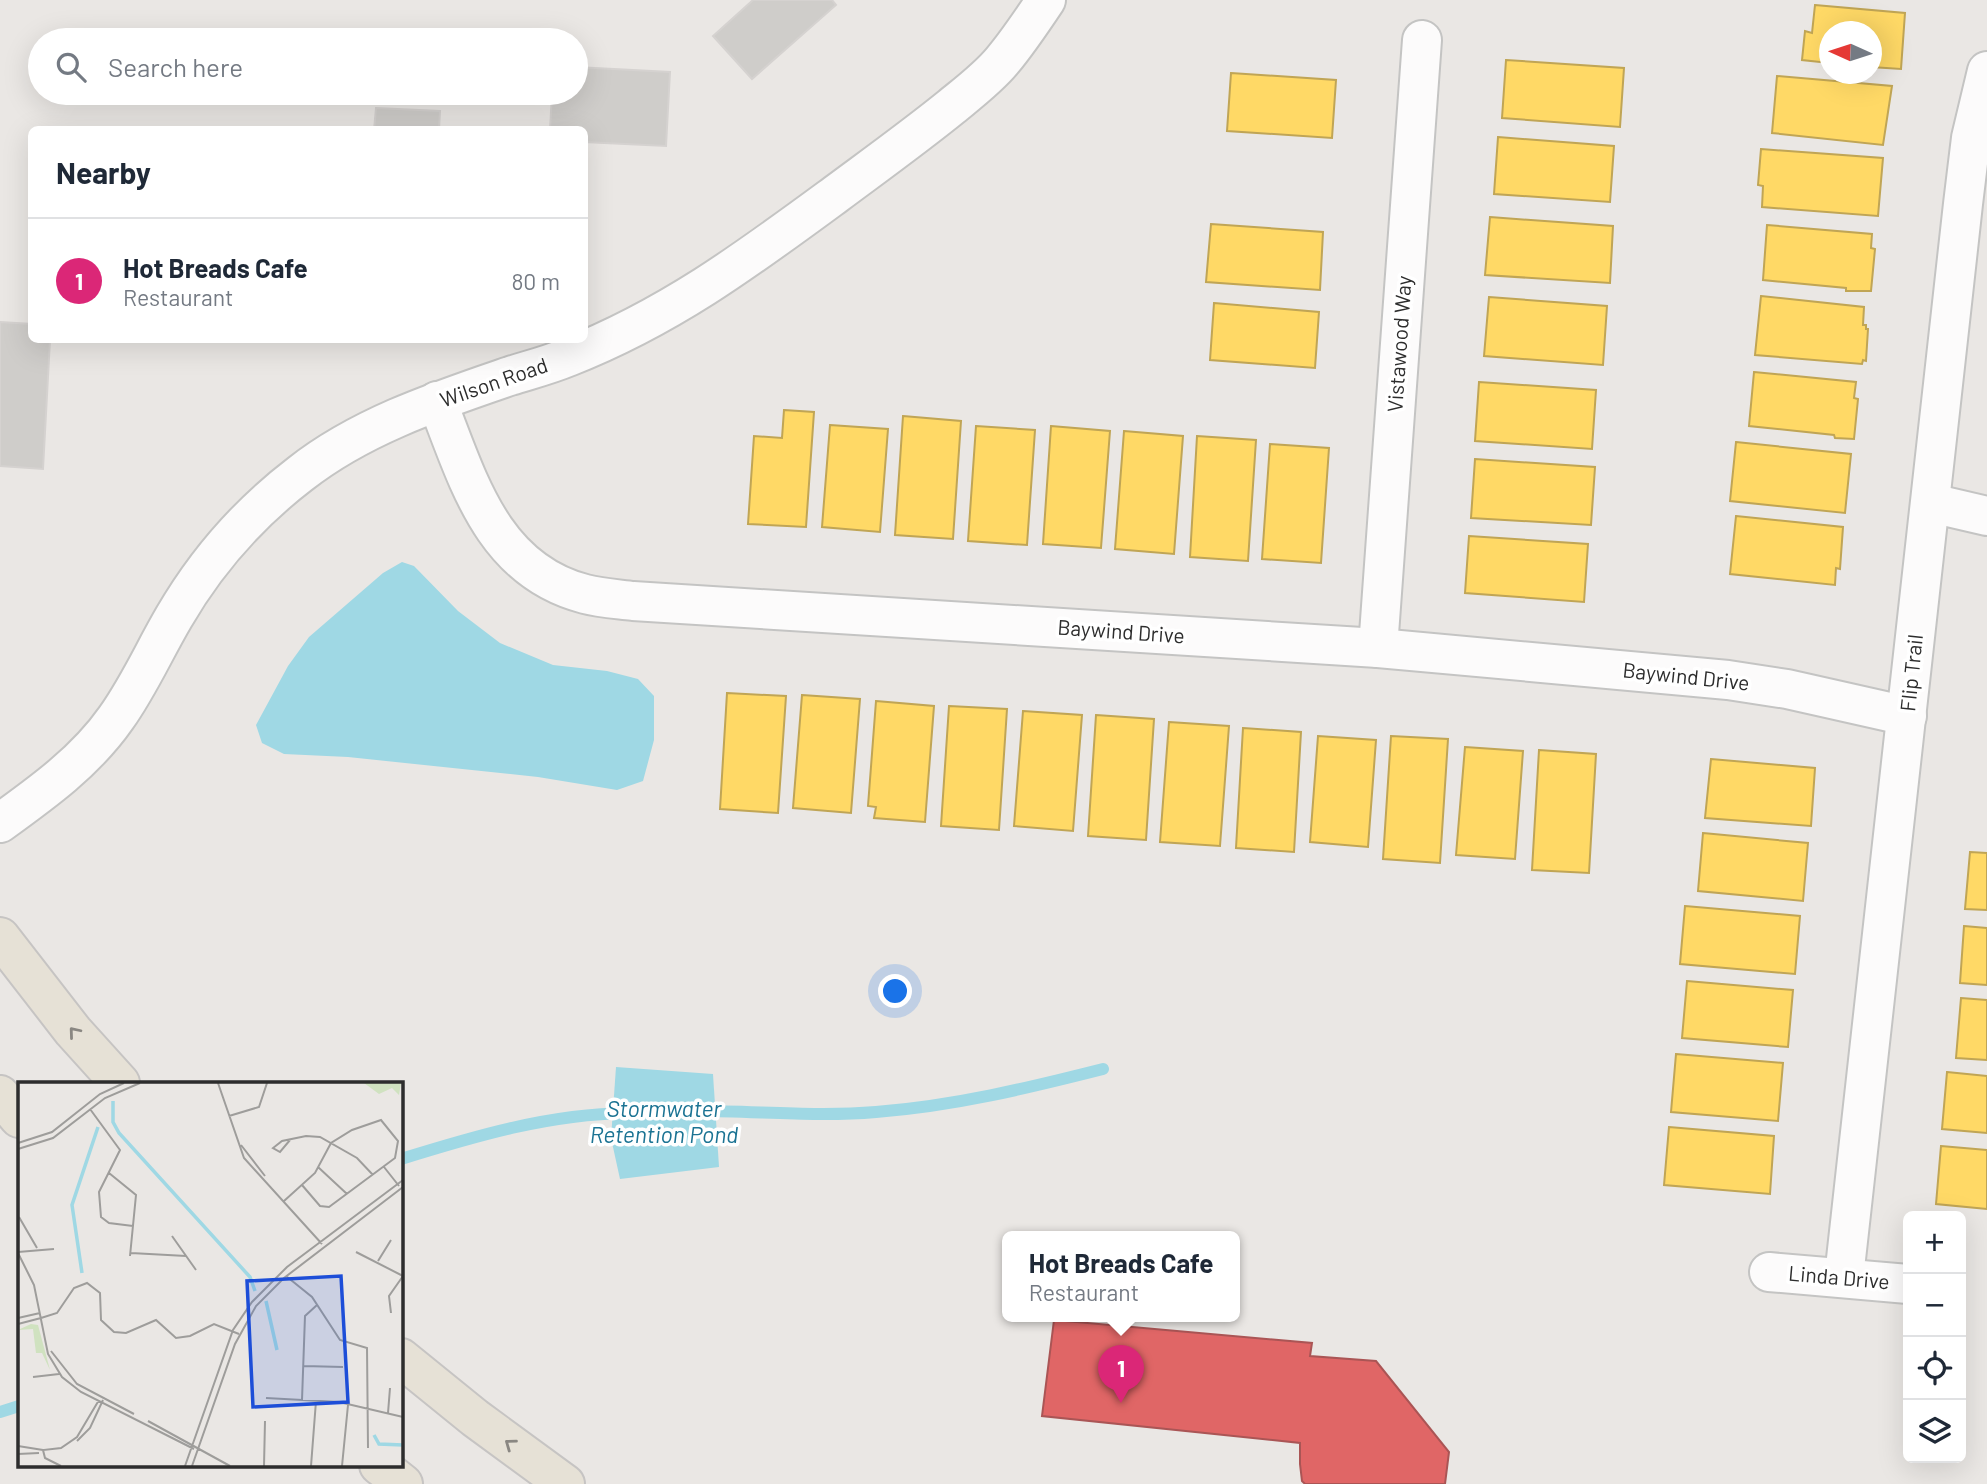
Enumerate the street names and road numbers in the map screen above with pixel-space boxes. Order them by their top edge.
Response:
street label: Vistawood Way [1381,274,1416,413]
street label: Wilson Road [436,352,551,412]
street label: Baywind Drive [1057,614,1186,647]
street label: Flip Trail [1894,633,1927,713]
street label: Baywind Drive [1621,656,1751,695]
street label: Linda Drive [1787,1260,1891,1293]

